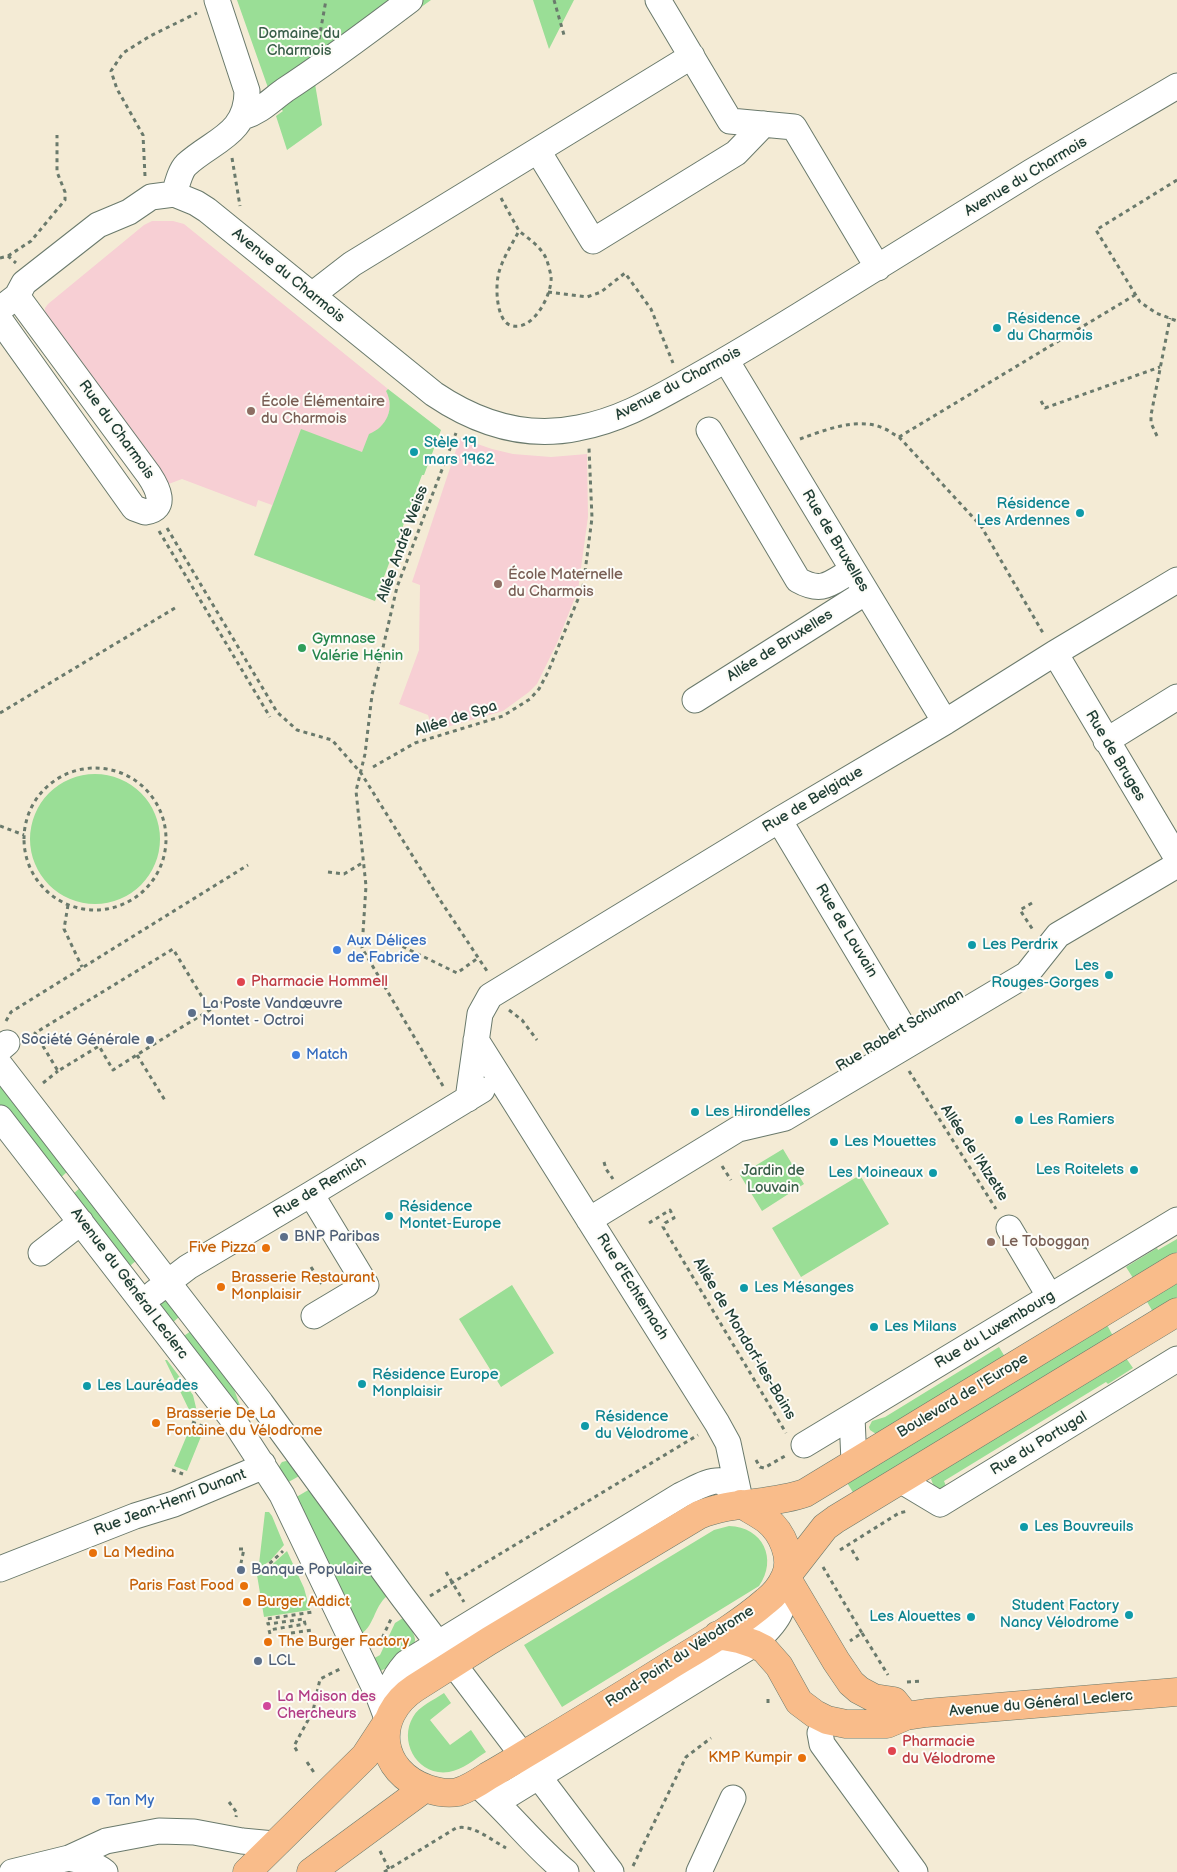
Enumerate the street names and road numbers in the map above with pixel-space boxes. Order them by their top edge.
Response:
street label: Avenue du Charmois [961,133,1091,221]
street label: Avenue du Charmois [228,225,348,327]
street label: Avenue du Charmois [612,343,744,425]
street label: Rue du Charmois [74,377,158,483]
street label: Allée André Weiss [374,483,432,605]
street label: Rue de Bruxelles [797,487,873,595]
street label: Allée de Bruxelles [724,606,836,686]
street label: Allée de Spa [413,697,499,741]
street label: Rue de Bruges [1081,707,1149,805]
street label: Rue de Belgique [759,763,867,837]
street label: Rue de Louvain [811,881,881,981]
street label: Rue Robert Schuman [833,986,967,1076]
street label: Allée de l'Alzette [936,1102,1012,1204]
street label: Rue de Remich [270,1153,370,1223]
street label: Avenue du Général Leclerc [66,1205,192,1363]
street label: Rue d'Echternach [592,1231,672,1343]
street label: Allée de Mondorf-les-Bains [689,1255,799,1423]
street label: Rue du Luxembourg [932,1287,1058,1373]
street label: Boulevard de l'Europe [894,1350,1032,1442]
street label: Rue du Portugal [988,1408,1090,1480]
street label: Rue Jean-Henri Dunant [91,1466,249,1540]
street label: Rond-Point du Vélodrome [602,1602,758,1712]
street label: Avenue du Général Leclerc [948,1687,1134,1721]

